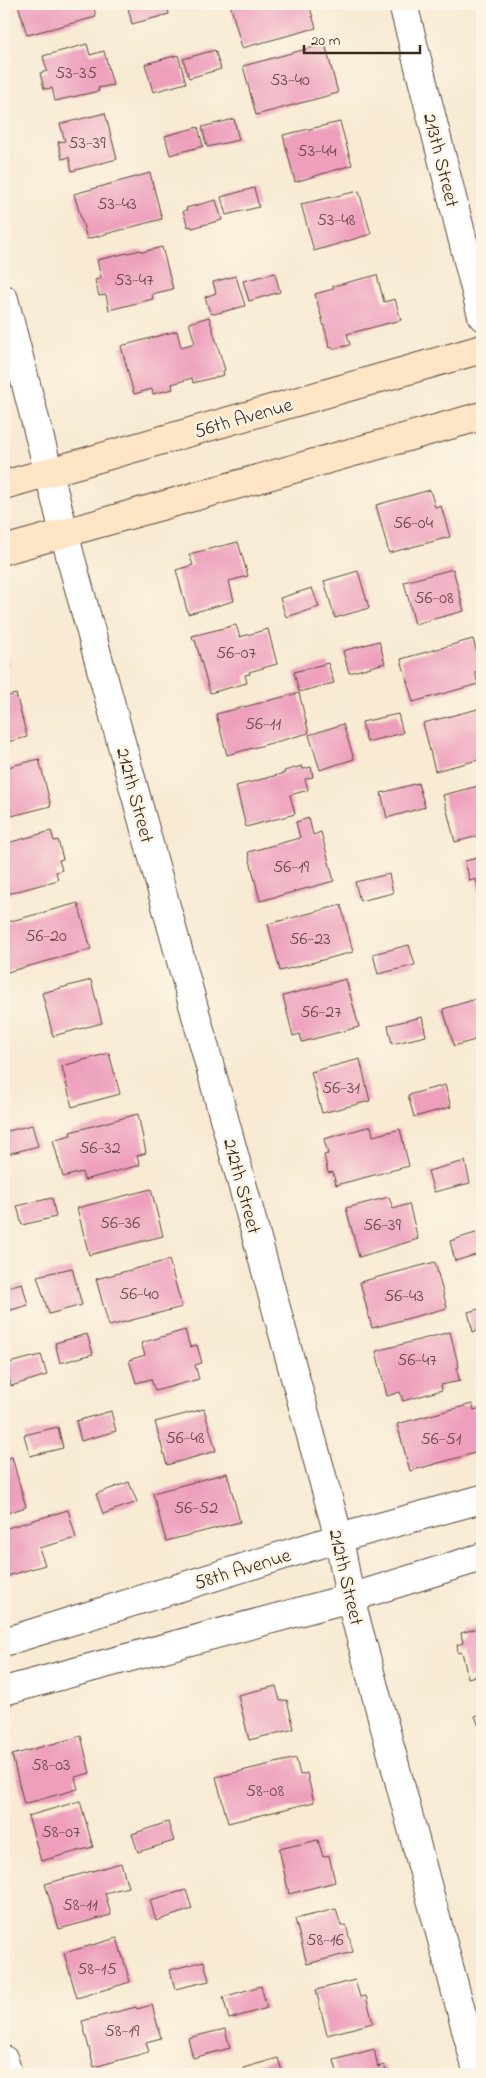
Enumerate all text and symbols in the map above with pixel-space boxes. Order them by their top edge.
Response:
scale bar [304,22,420,54]
text: 20 m [311,30,341,52]
house number: 53-35 [55,61,97,87]
house number: 53-40 [270,68,310,94]
street label: 213th Street [414,110,465,211]
house number: 53-39 [68,131,106,157]
house number: 53-44 [297,139,337,165]
house number: 53-43 [97,192,137,218]
house number: 53-48 [317,208,356,234]
house number: 53-47 [114,268,154,294]
street label: 56th Avenue [191,391,296,447]
house number: 56-04 [393,511,434,537]
house number: 56-08 [414,586,454,612]
house number: 56-07 [216,641,257,667]
house number: 56-11 [245,712,281,738]
street label: 212th Street [107,745,160,847]
house number: 56-19 [273,855,310,881]
house number: 56-20 [25,924,67,950]
house number: 56-23 [289,927,331,953]
house number: 56-27 [300,1000,342,1026]
house number: 56-31 [322,1076,360,1102]
house number: 56-32 [79,1136,121,1162]
street label: 212th Street [214,1136,267,1238]
house number: 56-36 [100,1211,140,1237]
house number: 56-39 [363,1213,401,1239]
house number: 56-40 [119,1282,159,1308]
house number: 56-43 [384,1284,424,1310]
house number: 56-47 [397,1348,437,1374]
house number: 56-48 [165,1426,205,1452]
house number: 56-51 [421,1427,462,1453]
house number: 56-52 [174,1496,218,1522]
street label: 212th Street [319,1527,370,1629]
street label: 58th Avenue [191,1542,295,1599]
house number: 58-03 [31,1753,71,1779]
house number: 58-08 [246,1779,284,1805]
house number: 58-07 [42,1820,81,1846]
house number: 58-11 [62,1893,98,1919]
house number: 58-16 [306,1928,344,1954]
house number: 58-15 [77,1957,117,1983]
house number: 58-19 [105,2019,140,2045]

